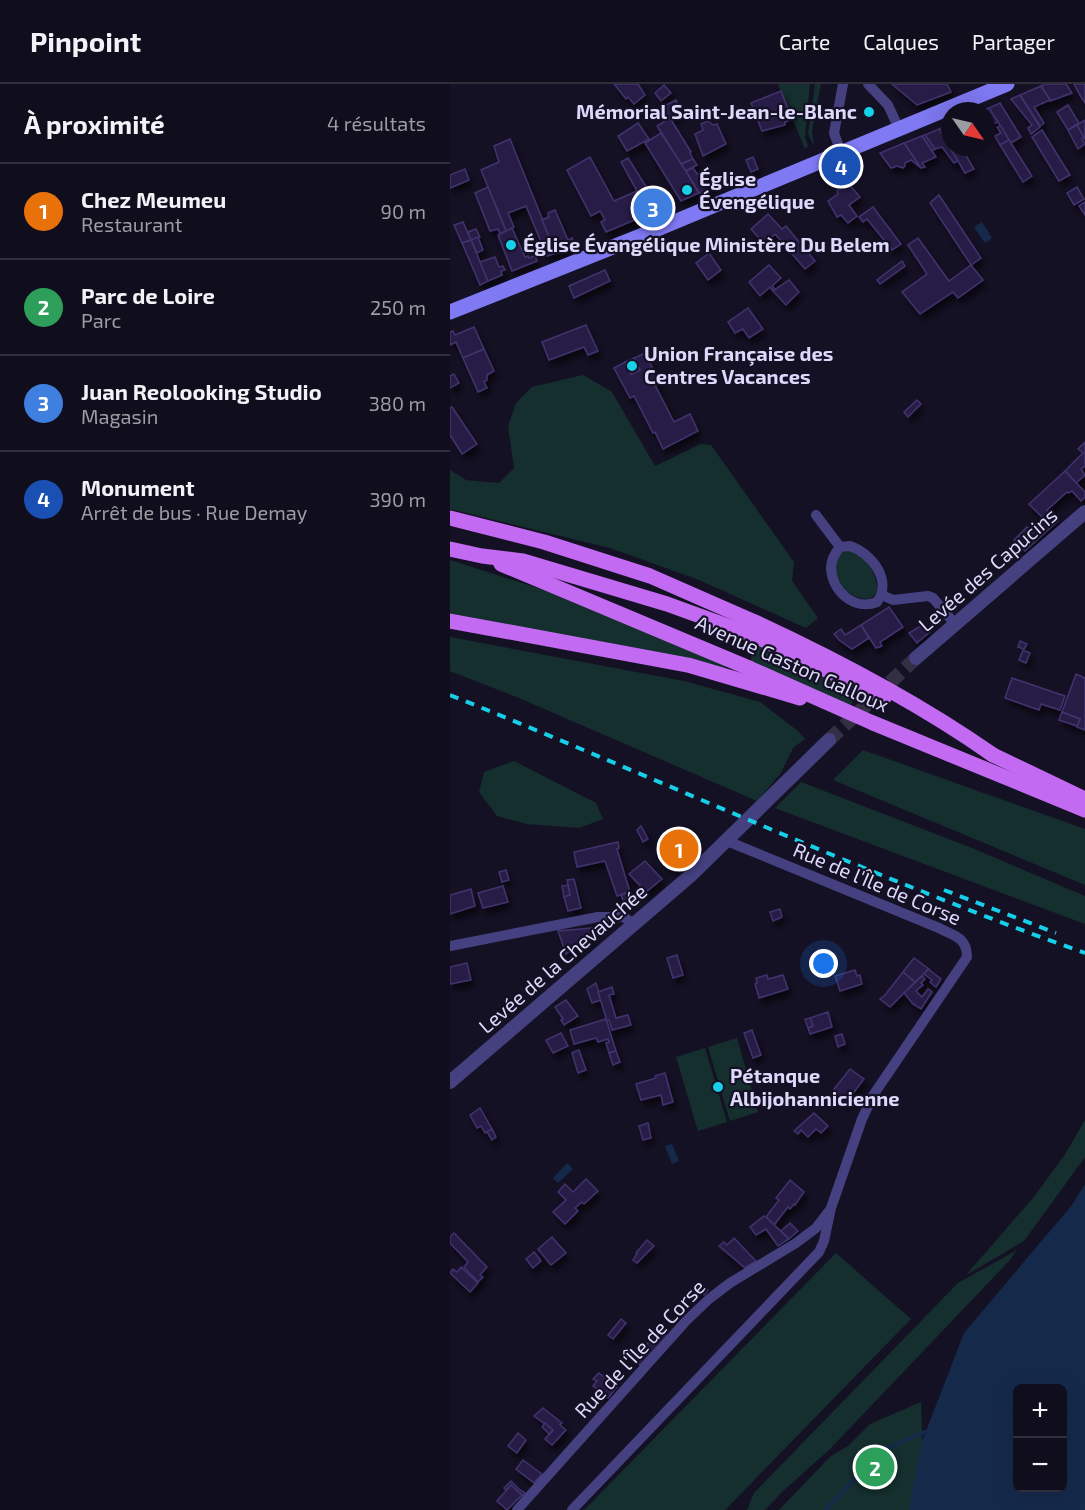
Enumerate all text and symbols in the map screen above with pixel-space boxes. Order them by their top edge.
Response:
text: Pinpoint [30,24,141,58]
text: Carte [779,29,830,54]
text: Calques [863,29,939,54]
text: Partager [972,29,1055,54]
place label: Mémorial Saint-Jean-le-Blanc [576,99,857,123]
north arrow [941,102,995,156]
marker: Mémorial Saint-Jean-le-Blanc [862,105,876,119]
text: À proximité [24,108,165,139]
text: 4 résultats [327,111,426,135]
pin: 4 [822,144,860,188]
place label: Église Évengélique [699,166,815,213]
marker: Église Évengélique [680,183,694,197]
text: Chez Meumeu [81,186,226,212]
pin: 3 [634,186,672,230]
text: 1 [39,199,48,223]
text: 90 m [381,199,426,223]
text: Restaurant [81,212,182,236]
place label: Église Évangélique Ministère Du Belem [523,232,890,256]
marker: Église Évangélique Ministère Du Belem [504,238,518,252]
text: Parc de Loire [81,282,215,308]
text: 2 [38,295,49,319]
text: 250 m [370,295,426,319]
text: Parc [81,308,121,332]
place label: Union Française des Centres Vacances [644,341,833,388]
marker: Union Française des Centres Vacances [625,359,639,373]
text: Juan Reolooking Studio [81,378,322,404]
text: 3 [38,391,49,415]
text: 380 m [369,391,426,415]
text: Magasin [81,404,158,428]
text: Monument [81,474,194,500]
text: 4 [37,487,50,511]
text: 390 m [369,487,426,511]
text: Arrêt de bus · Rue Demay [81,500,307,524]
street label: Levée des Capucins [913,502,1062,636]
street label: Avenue Gaston Galloux [692,610,893,717]
pin: 1 [660,826,698,872]
street label: Rue de l'Île de Corse [790,837,965,929]
street label: Levée de la Chevauchée [473,879,651,1038]
your location [809,949,838,978]
place label: Pétanque Albijohannicienne [730,1063,900,1110]
marker: Pétanque Albijohannicienne [711,1080,725,1094]
street label: Rue de l'Île de Corse [569,1274,709,1422]
map controls [1013,1384,1067,1492]
button: + [1013,1384,1067,1438]
button: − [1013,1438,1067,1492]
pin: 2 [856,1444,894,1490]

